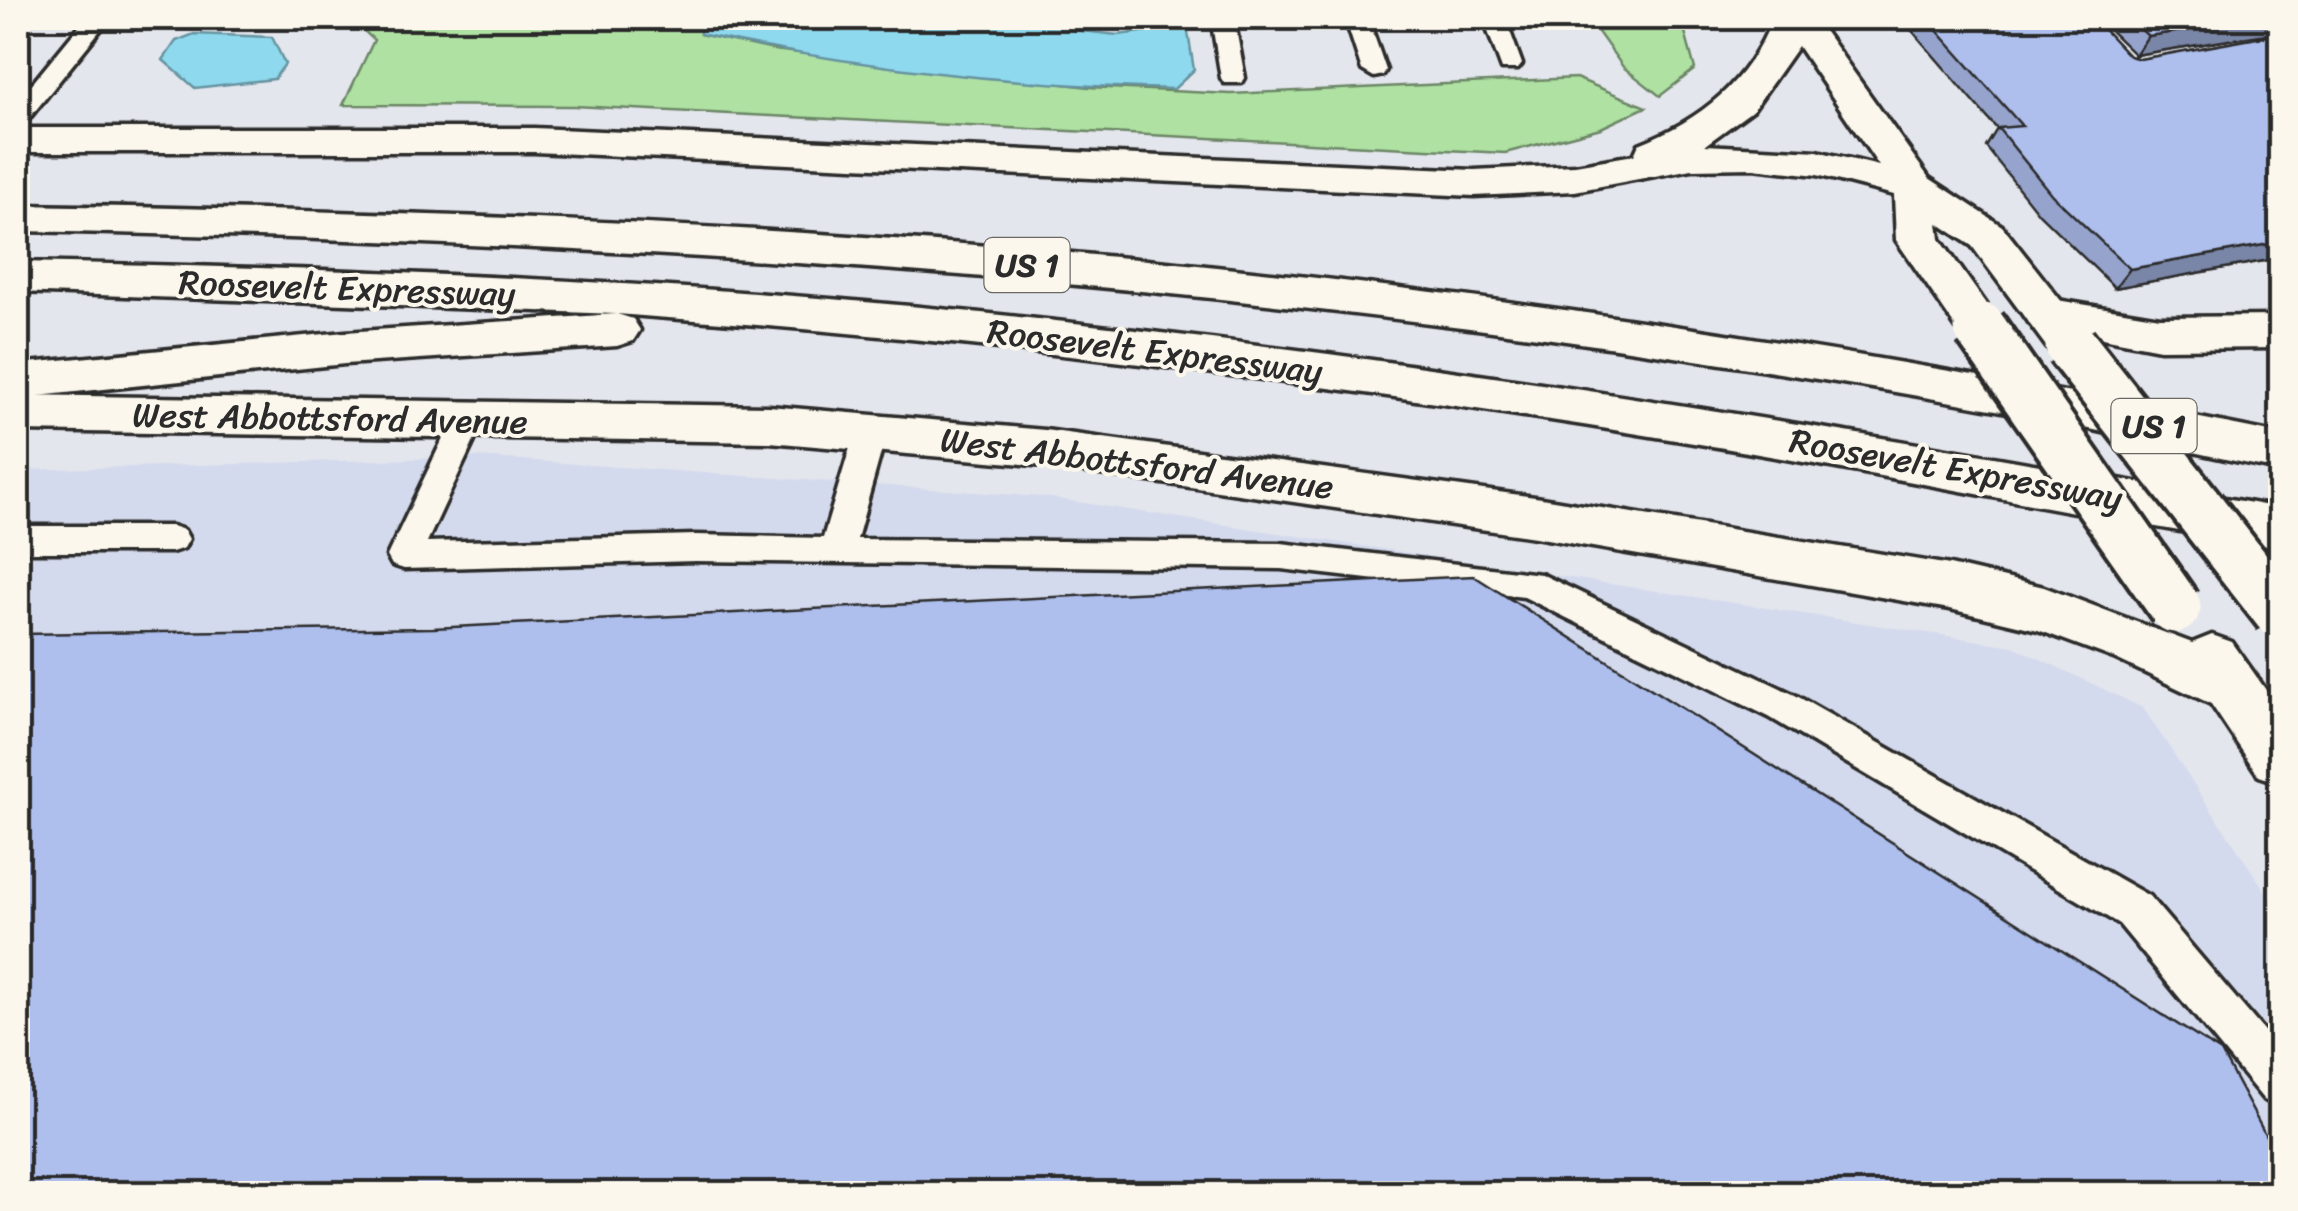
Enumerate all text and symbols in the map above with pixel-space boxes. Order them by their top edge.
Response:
road number: US 1 [984,238,1070,292]
street label: Roosevelt Expressway [178,251,517,325]
street label: Roosevelt Expressway [984,300,1327,402]
street label: West Abbottsford Avenue [132,384,528,452]
road number: US 1 [2112,399,2196,453]
street label: West Abbottsford Avenue [937,408,1337,518]
street label: Roosevelt Expressway [1785,409,2128,529]

